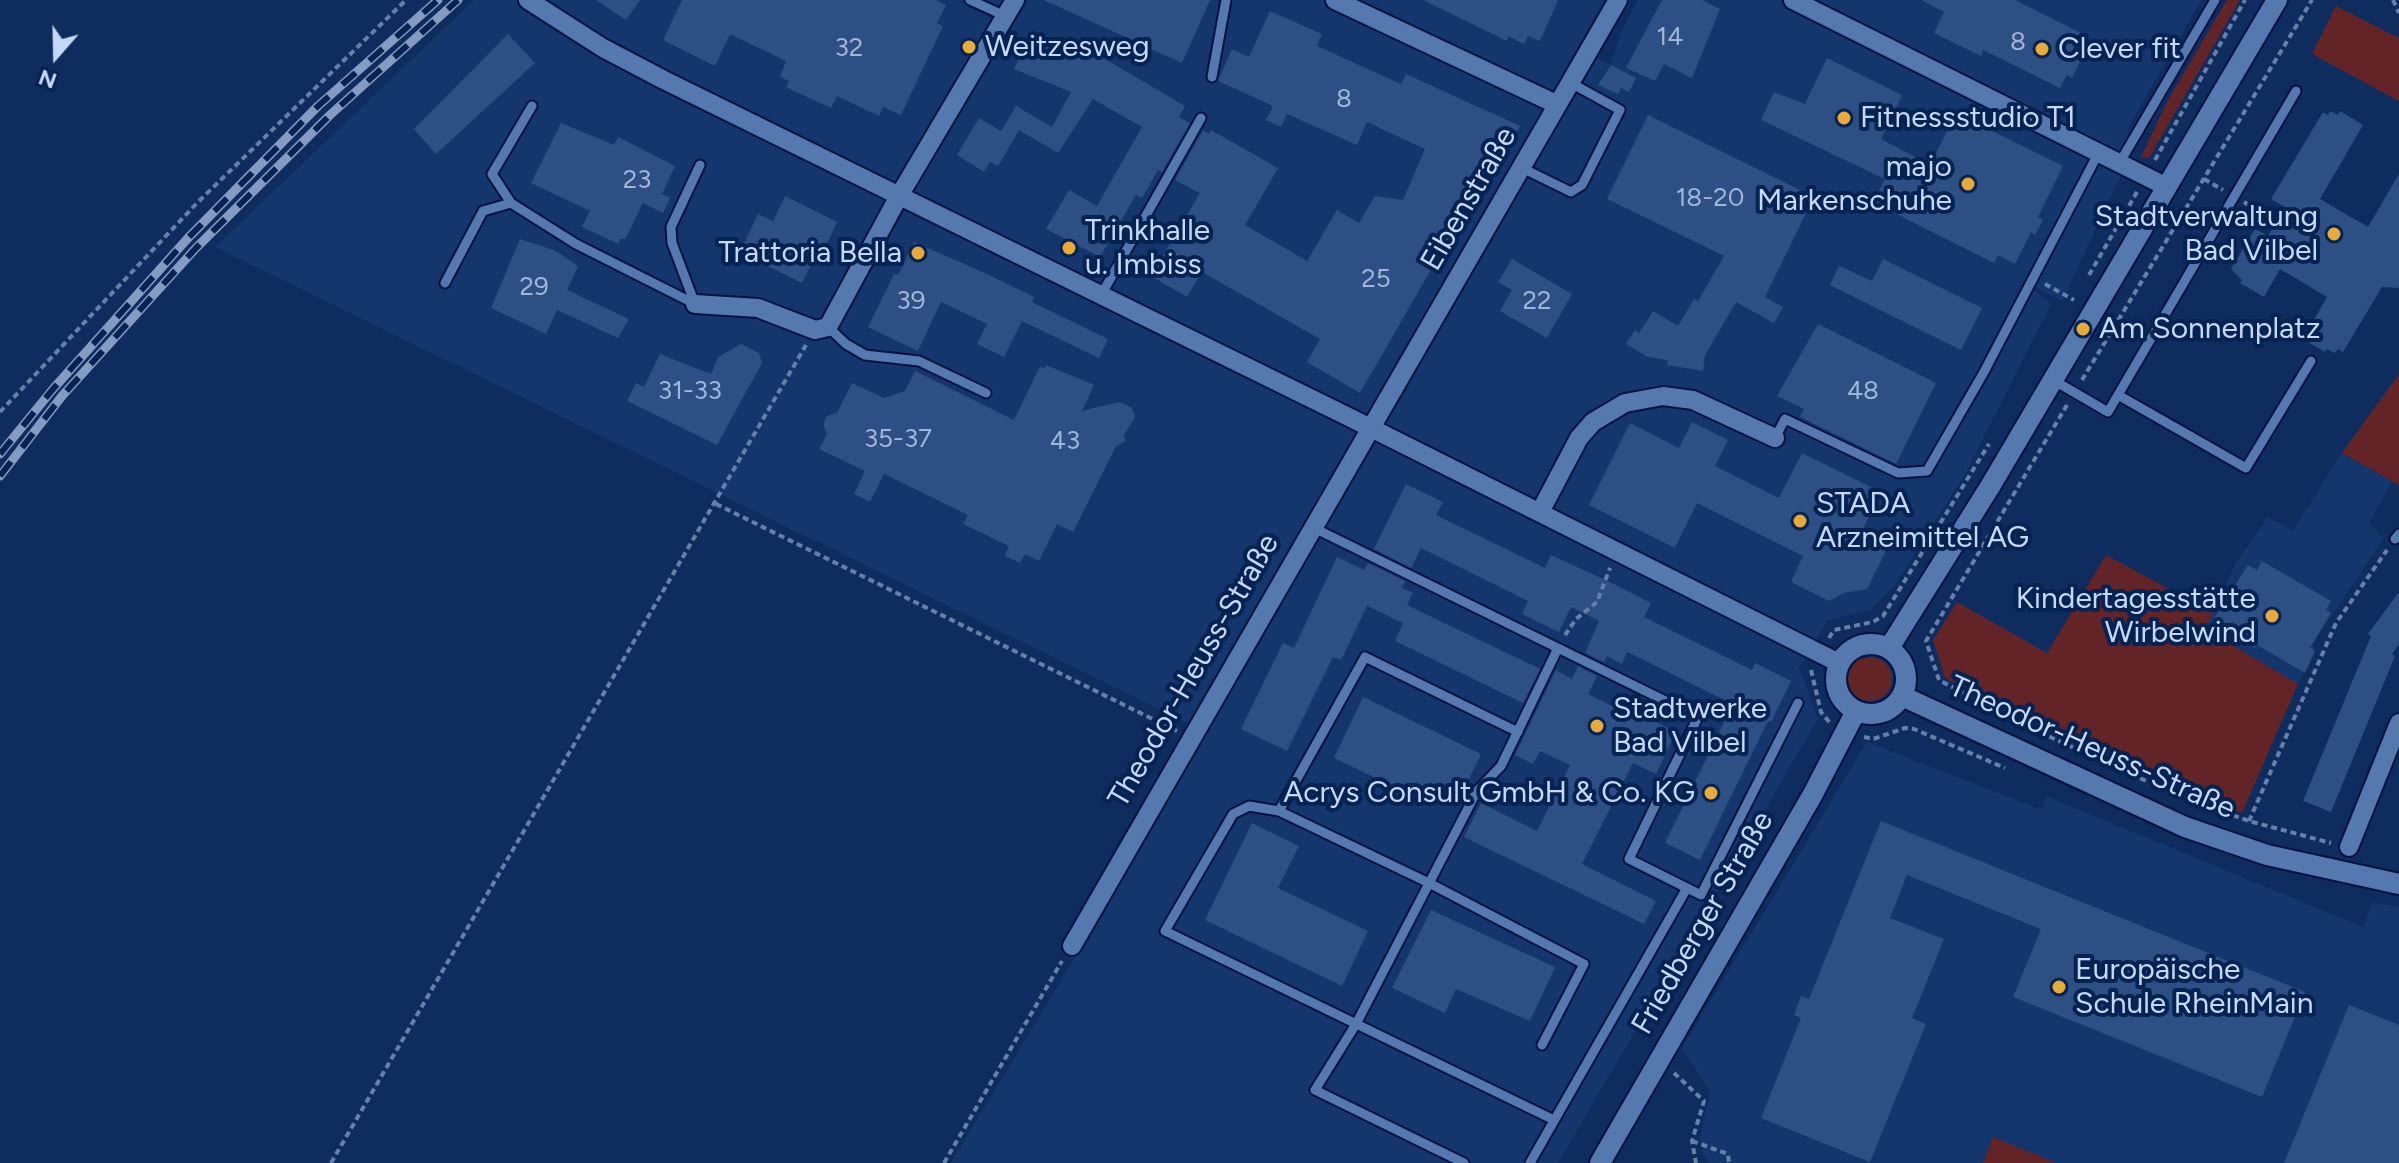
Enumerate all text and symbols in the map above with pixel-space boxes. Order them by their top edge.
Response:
north arrow [16,16,96,96]
house number: 14 [1657,21,1683,53]
house number: 8 [2010,26,2026,58]
place label: Weitzesweg [985,29,1150,65]
place label: Clever fit [2058,31,2181,67]
house number: 32 [835,32,863,64]
marker: Weitzesweg [960,38,978,56]
marker: Clever fit [2033,40,2051,58]
text: N [35,63,60,95]
house number: 8 [1336,83,1352,115]
place label: Fitnessstudio T1 [1860,100,2076,136]
marker: Fitnessstudio T1 [1835,109,1853,127]
street label: Eibenstraße [1414,121,1524,277]
place label: majo Markenschuhe [1757,149,1952,220]
house number: 23 [623,164,651,196]
marker: majo Markenschuhe [1959,175,1977,193]
house number: 18-20 [1676,182,1744,214]
place label: Stadtverwaltung Bad Vilbel [2095,199,2318,270]
place label: Trinkhalle u. Imbiss [1085,213,1210,284]
marker: Stadtverwaltung Bad Vilbel [2325,225,2343,243]
place label: Trattoria Bella [718,235,902,271]
marker: Trinkhalle u. Imbiss [1060,239,1078,257]
marker: Trattoria Bella [909,244,927,262]
house number: 25 [1361,263,1391,295]
house number: 29 [519,271,549,303]
house number: 39 [897,285,925,317]
house number: 22 [1522,285,1552,317]
place label: Am Sonnenplatz [2099,311,2320,347]
marker: Am Sonnenplatz [2074,320,2092,338]
house number: 31-33 [658,375,722,407]
house number: 48 [1847,375,1879,407]
house number: 35-37 [864,423,932,455]
house number: 43 [1050,425,1080,457]
place label: STADA Arzneimittel AG [1816,486,2029,556]
marker: STADA Arzneimittel AG [1791,512,1809,530]
street label: Theodor-Heuss-Straße [1101,528,1287,814]
place label: Kindertagesstätte Wirbelwind [2016,581,2256,652]
marker: Kindertagesstätte Wirbelwind [2263,607,2281,625]
street label: Theodor-Heuss-Straße [1943,669,2241,827]
place label: Stadtwerke Bad Vilbel [1613,691,1767,762]
marker: Stadtwerke Bad Vilbel [1588,717,1606,735]
place label: Acrys Consult GmbH & Co. KG [1283,775,1695,811]
marker: Acrys Consult GmbH & Co. KG [1702,784,1720,802]
street label: Friedberger Straße [1625,805,1781,1041]
place label: Europäische Schule RheinMain [2075,952,2313,1022]
marker: Europäische Schule RheinMain [2050,978,2068,996]

